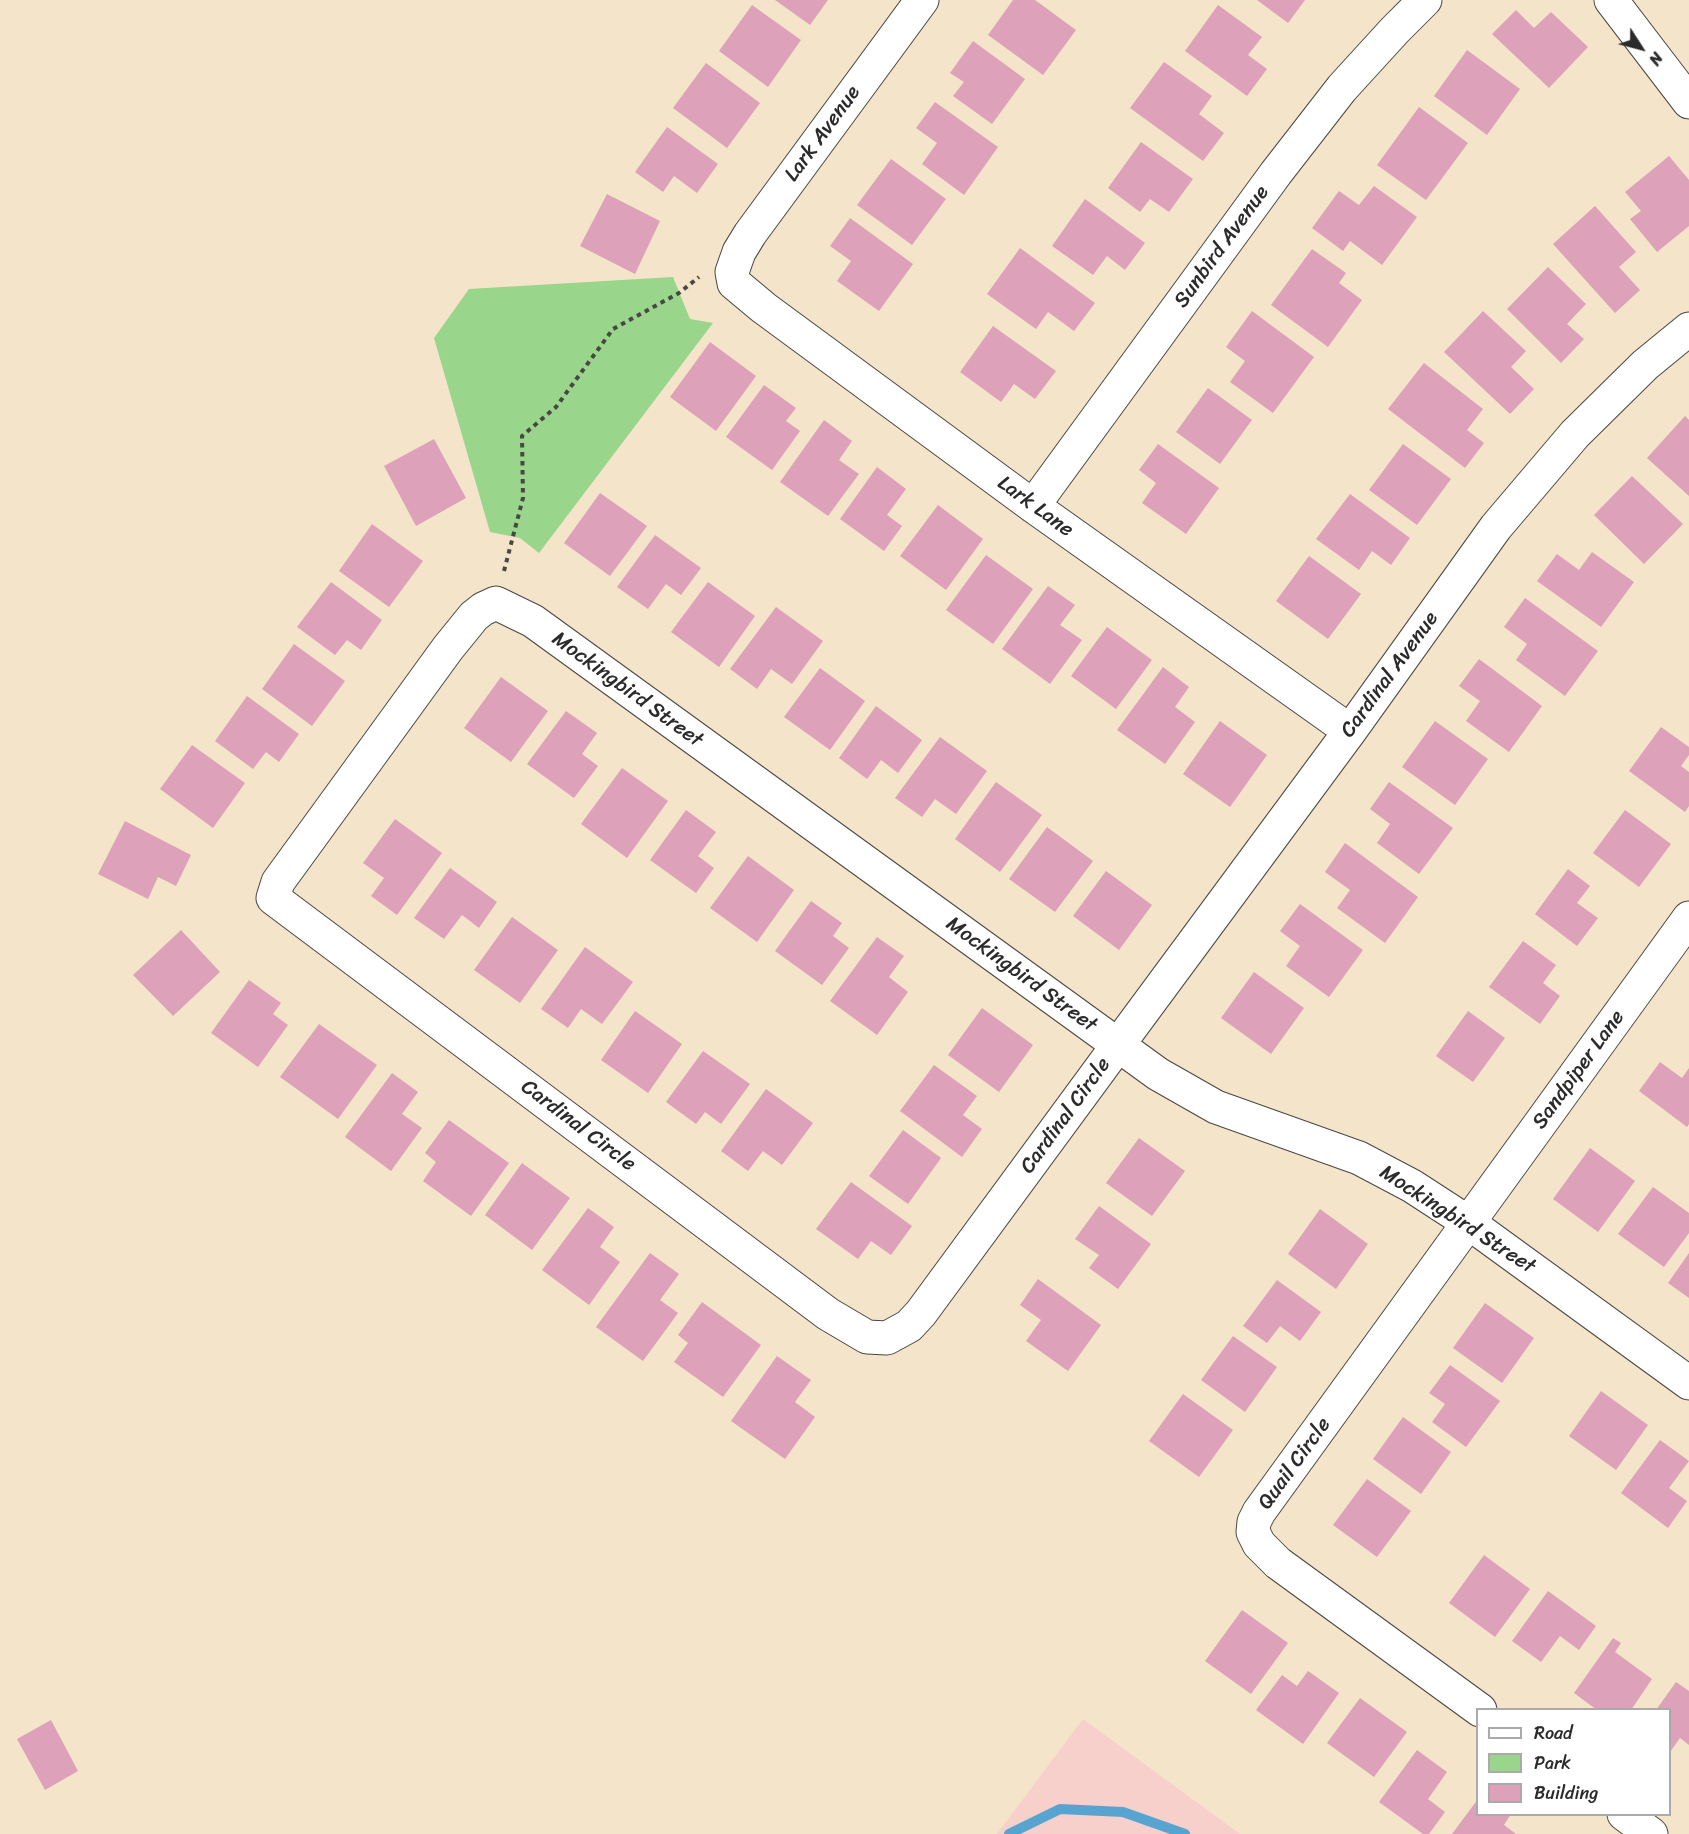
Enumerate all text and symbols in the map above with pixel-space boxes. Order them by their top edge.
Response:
north arrow [1611,18,1671,78]
text: N [1641,46,1671,72]
street label: Lark Avenue [780,81,866,187]
street label: Sunbird Avenue [1169,181,1275,313]
street label: Lark Lane [992,471,1078,543]
street label: Cardinal Avenue [1336,607,1444,743]
street label: Mockingbird Street [547,627,707,753]
street label: Mockingbird Street [941,912,1101,1038]
street label: Sandpiper Lane [1527,1006,1631,1134]
street label: Cardinal Circle [1015,1053,1117,1179]
street label: Cardinal Circle [516,1075,640,1177]
street label: Mockingbird Street [1374,1160,1540,1280]
street label: Quail Circle [1253,1413,1337,1515]
legend [1476,1708,1671,1816]
text: Road [1534,1717,1573,1749]
text: Park [1534,1747,1571,1779]
text: Building [1534,1777,1598,1809]

